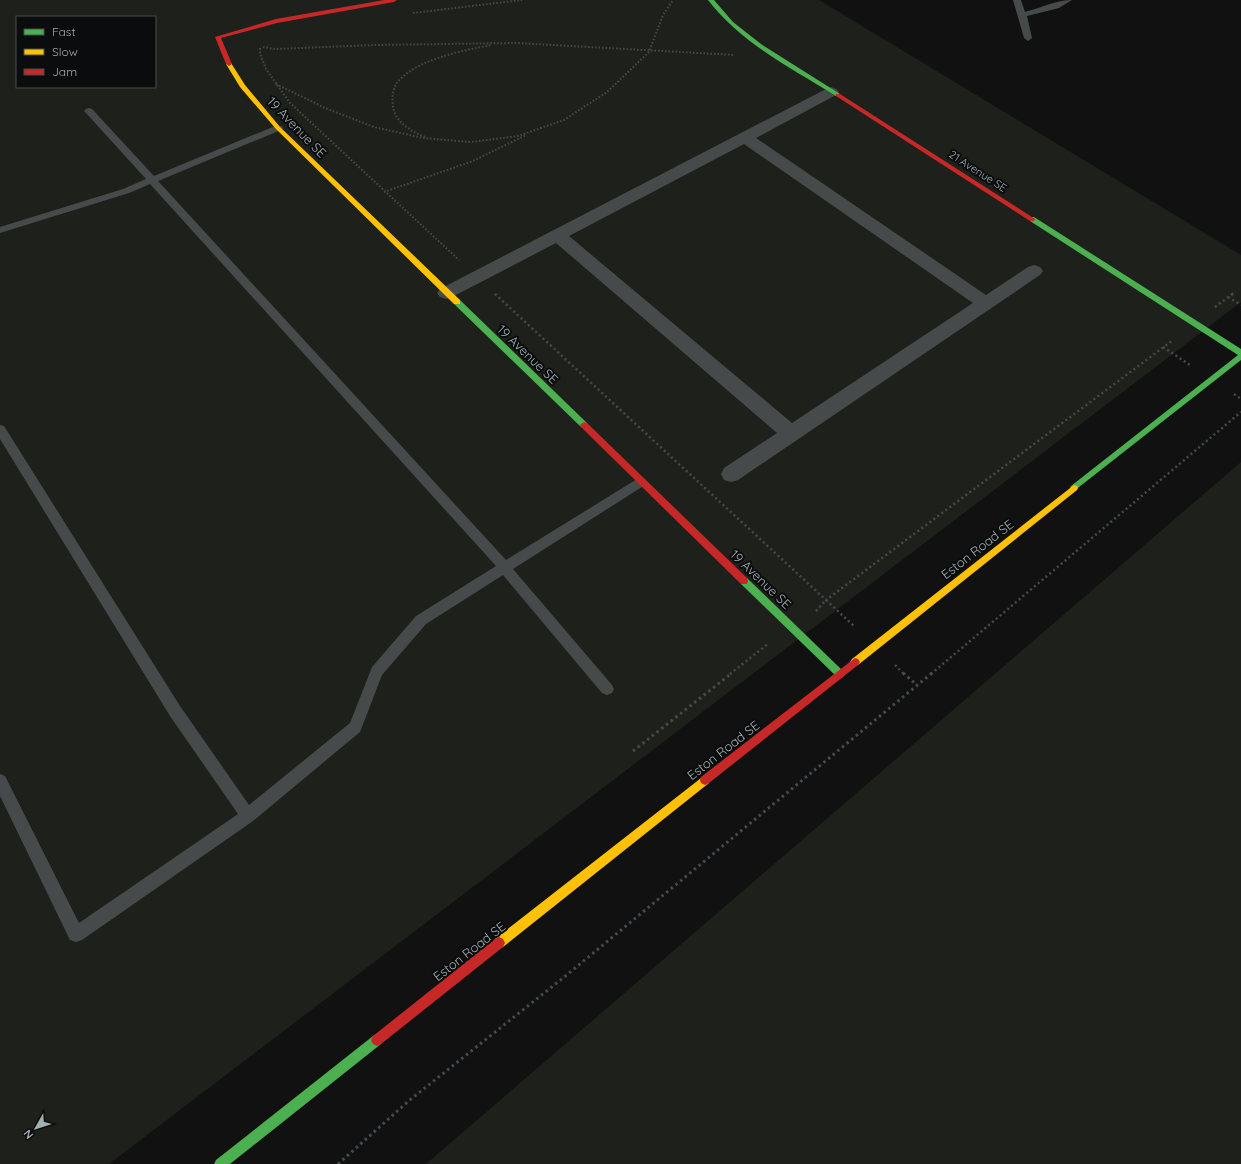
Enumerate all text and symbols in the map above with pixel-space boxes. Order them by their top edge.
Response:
legend [16,16,156,88]
text: Fast [52,24,76,39]
text: Slow [52,44,78,59]
text: Jam [52,64,77,79]
street label: 19 Avenue SE [264,93,330,161]
street label: 21 Avenue SE [946,147,1010,195]
street label: 19 Avenue SE [494,321,562,387]
street label: Eston Road SE [938,516,1016,582]
street label: 19 Avenue SE [727,546,795,612]
street label: Eston Road SE [684,717,762,783]
street label: Eston Road SE [430,918,508,984]
north arrow [16,1108,56,1148]
text: N [20,1127,36,1142]

